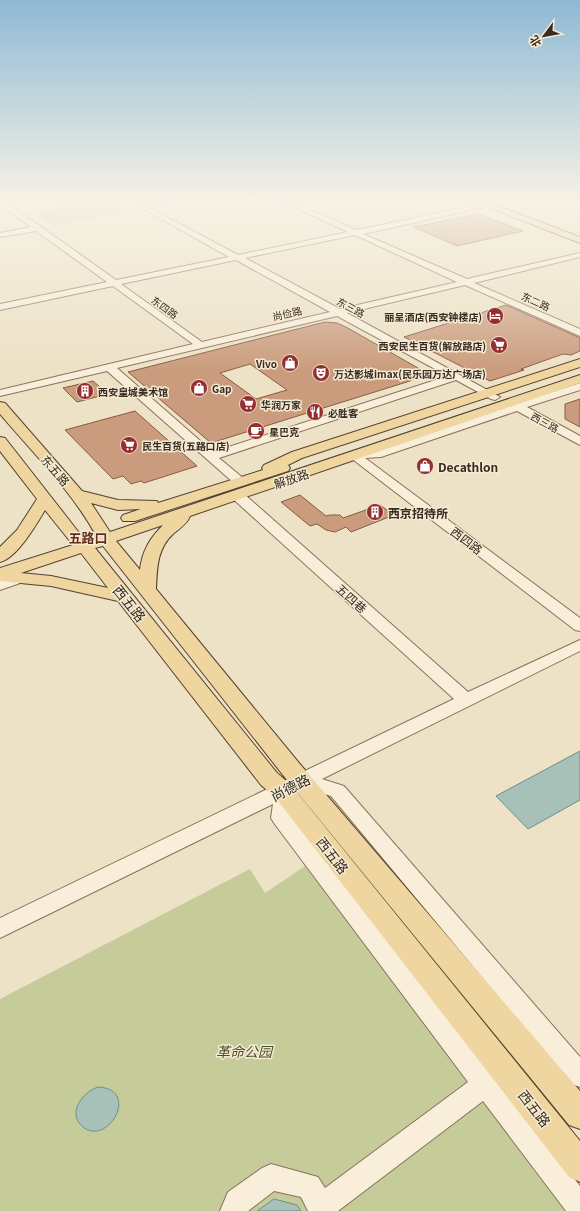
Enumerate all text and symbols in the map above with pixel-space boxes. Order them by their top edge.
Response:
north arrow [524,16,564,56]
text: 北 [525,33,544,51]
street label: 东二路 [519,288,553,314]
street label: 东四路 [148,292,182,322]
street label: 东三路 [334,293,368,321]
street label: 尚俭路 [271,302,303,324]
hotel icon: 丽呈酒店(西安钟楼店) [485,306,505,326]
place label: 丽呈酒店(西安钟楼店) [384,309,482,324]
supermarket icon: 西安民生百货(解放路店) [489,335,509,355]
place label: 西安民生百货(解放路店) [378,338,486,353]
shop icon: Vivo [280,353,300,373]
place label: Vivo [255,356,277,371]
theatre icon: 万达影城imax(民乐园万达广场店) [311,363,331,383]
place label: 万达影城imax(民乐园万达广场店) [334,366,486,381]
shop icon: Gap [189,378,209,398]
building icon: 西安皇城美术馆 [75,381,95,401]
place label: Gap [212,381,232,396]
place label: 西安皇城美术馆 [98,384,168,399]
supermarket icon: 华润万家 [238,394,258,414]
place label: 华润万家 [261,397,301,412]
restaurant icon: 必胜客 [305,402,325,422]
place label: 必胜客 [328,405,359,420]
street label: 西三路 [528,408,562,436]
cafe icon: 星巴克 [246,421,266,441]
place label: 星巴克 [269,424,299,439]
supermarket icon: 民生百货(五路口店) [119,435,139,455]
place label: 民生百货(五路口店) [142,438,230,453]
street label: 东五路 [38,451,74,489]
shop icon: Decathlon [415,456,435,476]
place label: Decathlon [438,458,498,475]
street label: 解放路 [271,464,311,492]
building icon: 西京招待所 [365,502,385,522]
place label: 西京招待所 [388,504,448,521]
street label: 西四路 [448,522,486,558]
district label: 五路口 [68,528,108,547]
street label: 西五路 [109,580,151,626]
street label: 五四巷 [333,580,371,616]
street label: 尚德路 [267,769,313,805]
street label: 西五路 [312,832,354,878]
park label: 革命公园 [216,1041,274,1061]
street label: 西五路 [514,1085,556,1131]

